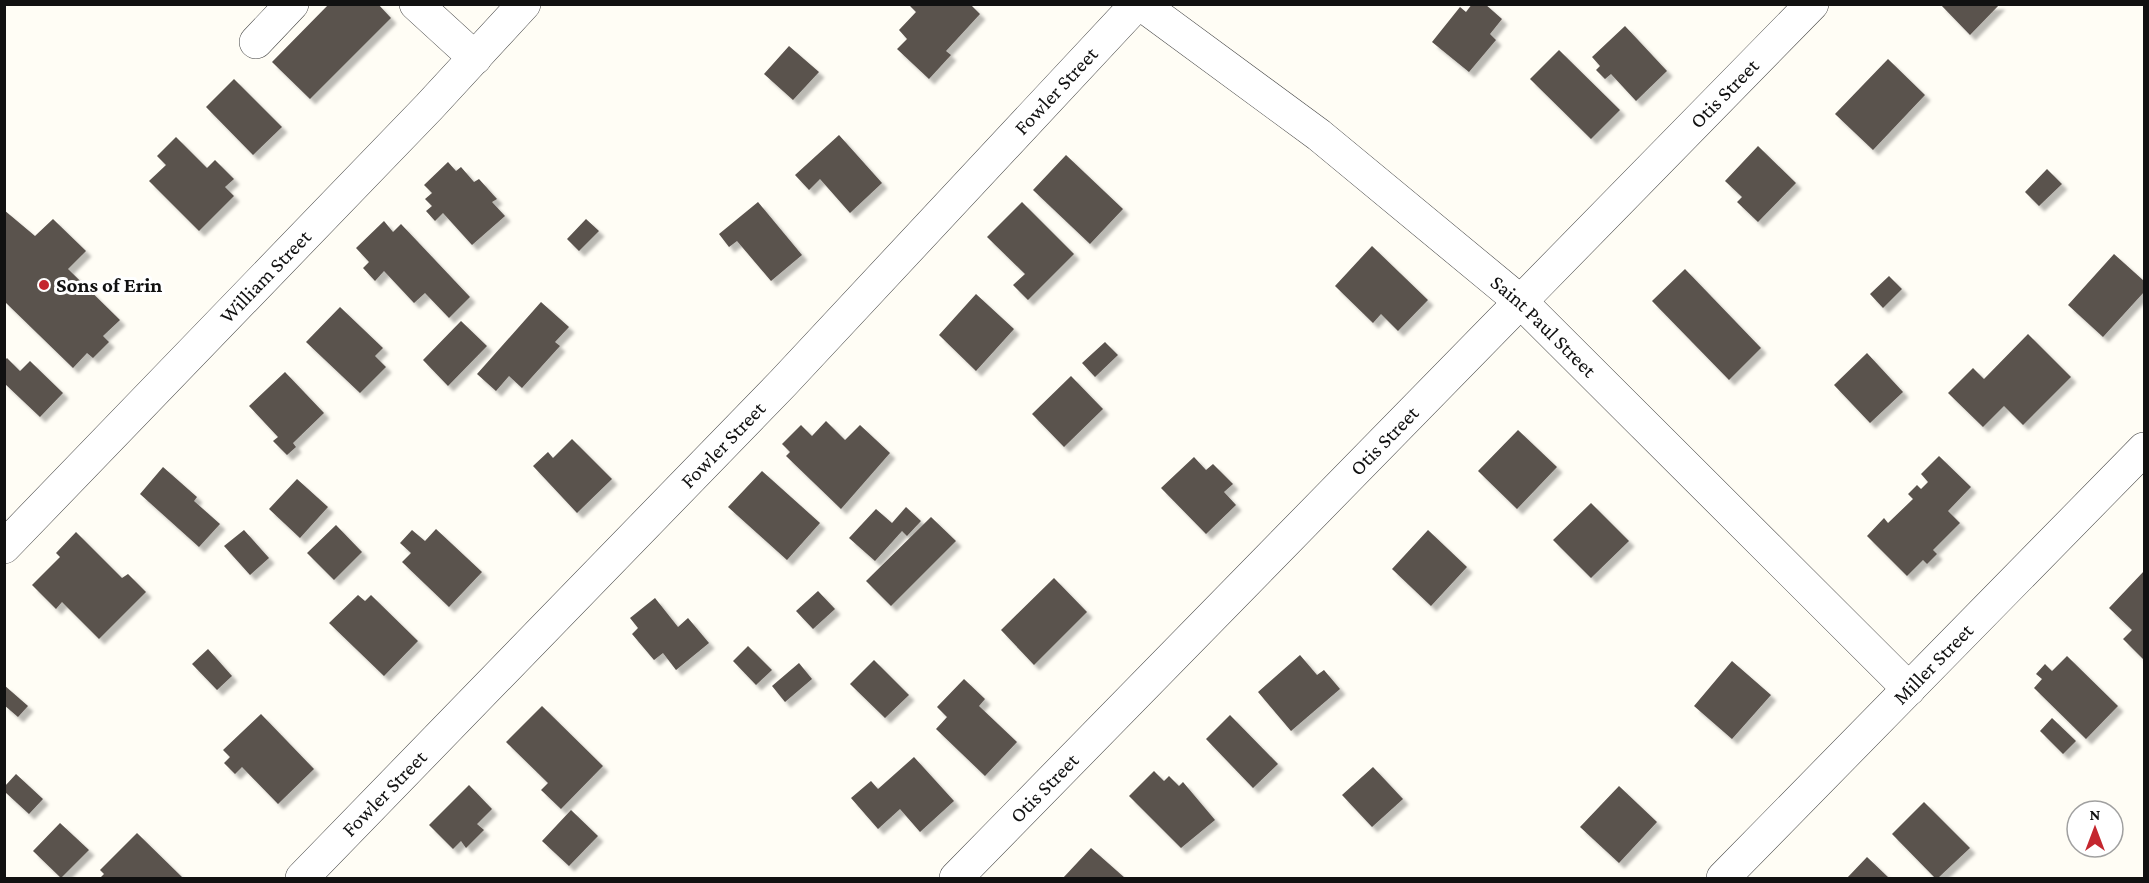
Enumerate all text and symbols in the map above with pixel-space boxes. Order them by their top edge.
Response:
street label: Fowler Street [1009,41,1103,140]
street label: Otis Street [1685,53,1764,133]
street label: William Street [215,224,317,328]
street label: Saint Paul Street [1486,270,1602,383]
place label: Sons of Erin [56,273,162,297]
marker: Sons of Erin [37,278,51,292]
street label: Fowler Street [676,396,771,493]
street label: Otis Street [1345,400,1424,481]
street label: Miller Street [1888,618,1979,709]
street label: Fowler Street [337,744,432,842]
street label: Otis Street [1005,747,1084,828]
north arrow [2065,799,2125,859]
text: N [2090,806,2101,823]

